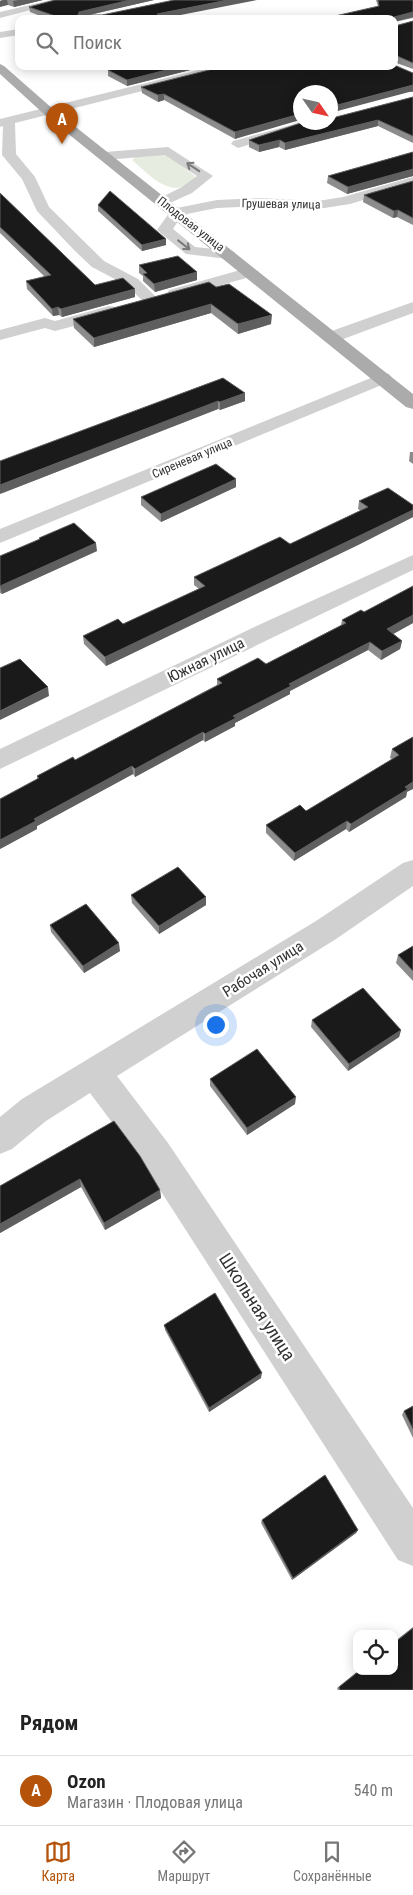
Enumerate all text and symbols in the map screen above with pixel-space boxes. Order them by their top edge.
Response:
search box [15,15,398,70]
icon: search [33,29,61,57]
text: Поиск [73,31,122,54]
north arrow [293,85,338,130]
pin: A [46,103,78,144]
one-way arrow [186,162,200,173]
street label: Плодовая улица [155,194,227,255]
street label: Грушевая улица [241,196,321,212]
one-way arrow [177,240,190,251]
street label: Сиреневая улица [150,435,234,481]
street label: Южная улица [165,634,247,686]
street label: Рабочая улица [219,937,307,1001]
your location [203,1012,229,1038]
street label: Школьная улица [215,1249,300,1364]
map controls [353,1630,398,1675]
button: locate [353,1630,398,1675]
text: Рядом [20,1711,79,1735]
text: Ozon [67,1770,106,1793]
text: A [31,1781,41,1800]
text: 540 m [354,1781,393,1800]
text: Магазин · Плодовая улица [67,1793,243,1812]
tab: Карта [41,1838,75,1884]
tab: Маршрут [158,1838,210,1884]
tab: Сохранённые [293,1838,372,1884]

